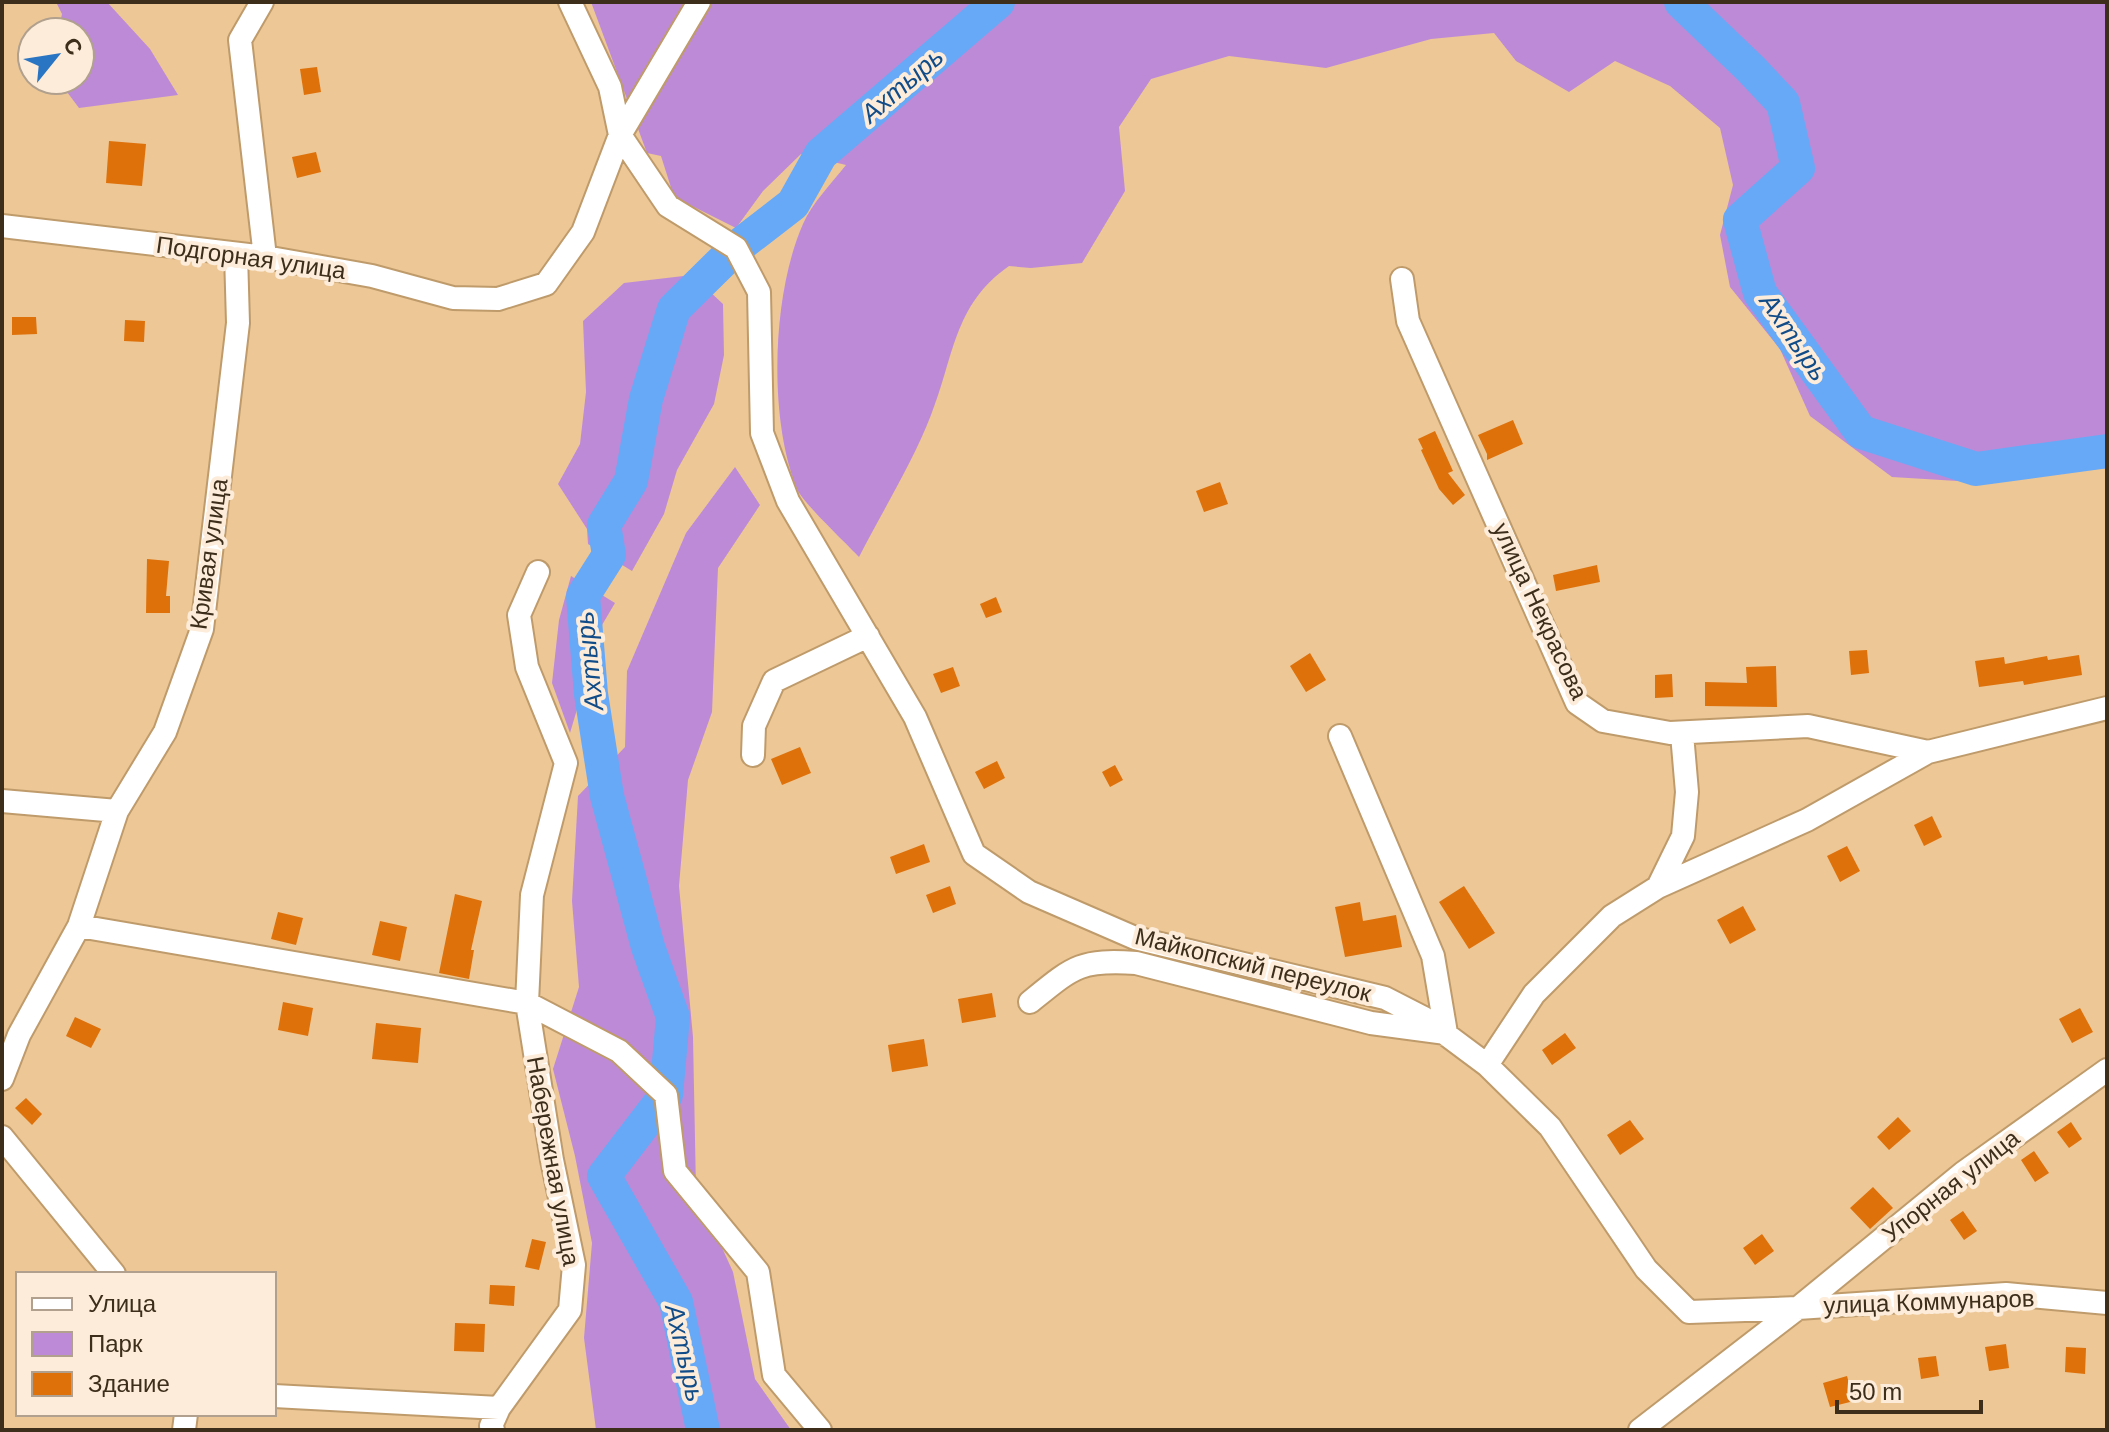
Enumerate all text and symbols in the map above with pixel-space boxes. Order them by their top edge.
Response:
north arrow [16,16,96,96]
text: С [58,33,88,59]
water label: Ахтырь [853,41,949,130]
street label: Подгорная улица [154,231,348,284]
water label: Ахтырь [1753,286,1834,387]
street label: Кривая улица [185,476,233,631]
street label: улица Некрасова [1488,518,1594,704]
water label: Ахтырь [569,610,609,714]
street label: Майкопский переулок [1132,922,1375,1007]
street label: Набережная улица [522,1054,585,1268]
street label: Упорная улица [1877,1123,2025,1247]
legend [16,1272,276,1416]
street label: улица Коммунаров [1823,1284,2035,1319]
text: Улица [88,1290,157,1317]
water label: Ахтырь [659,1299,711,1405]
text: Парк [88,1330,143,1357]
scale bar [1837,1364,1981,1414]
text: Здание [88,1370,170,1397]
text: 50 m [1849,1378,1902,1405]

